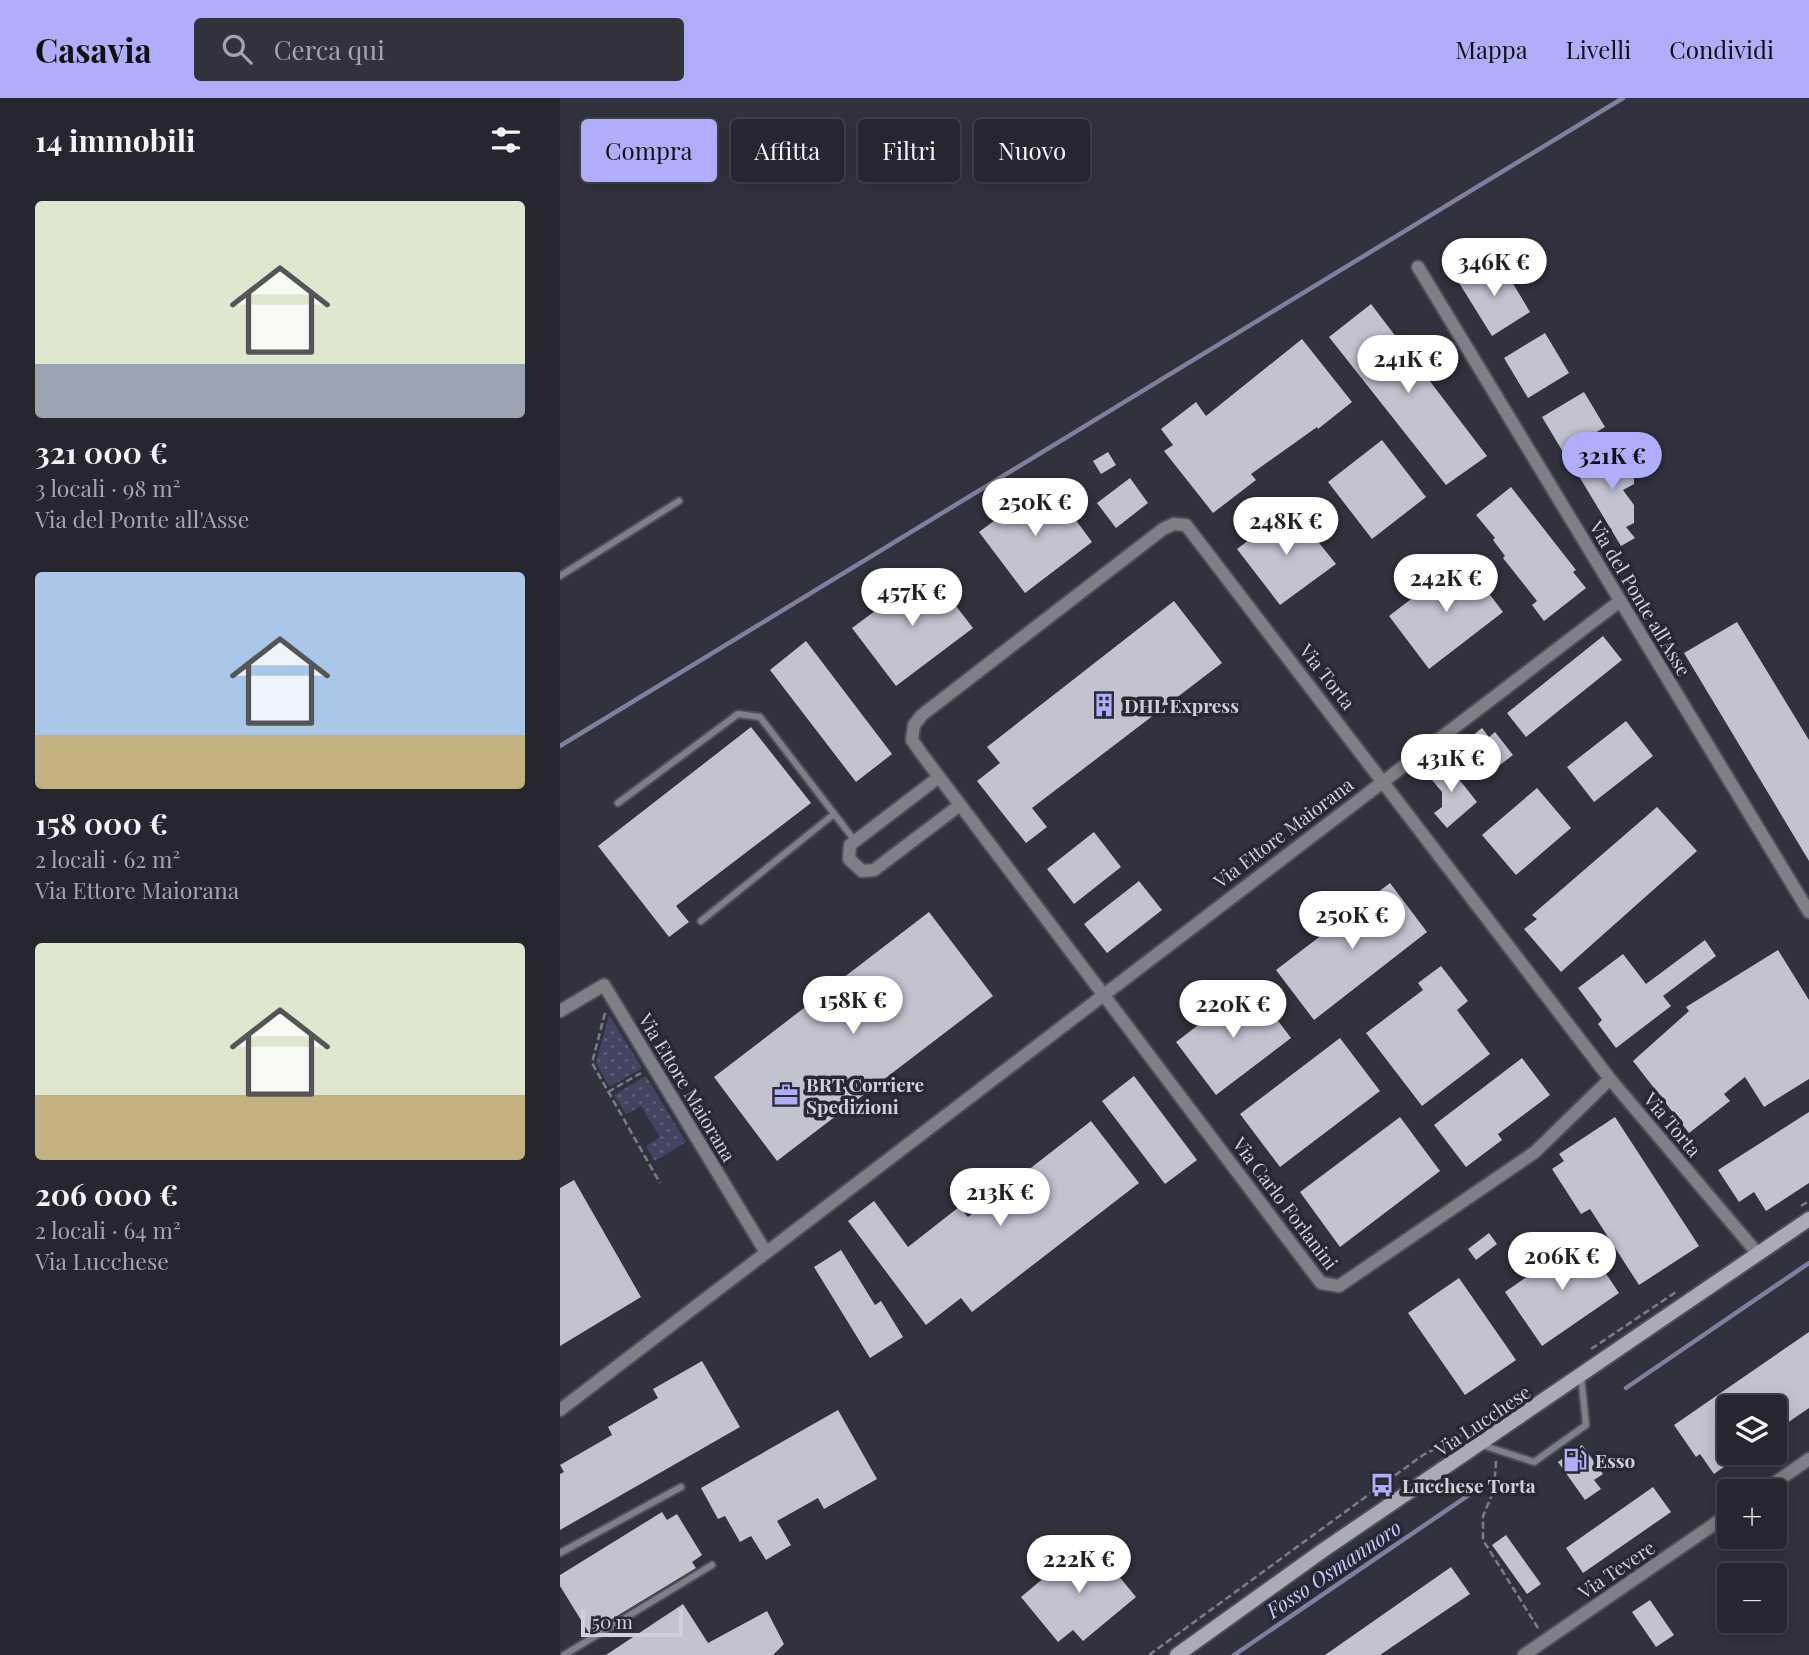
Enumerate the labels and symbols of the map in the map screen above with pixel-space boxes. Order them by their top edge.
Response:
pin: 346K € [1437,238,1551,298]
pin: 241K € [1351,336,1465,395]
pin: 321K € [1555,432,1669,492]
pin: 250K € [978,478,1092,538]
pin: 248K € [1229,498,1343,557]
street label: Via del Ponte all'Asse [1584,515,1698,681]
pin: 242K € [1389,554,1503,614]
pin: 457K € [855,568,969,628]
street label: Via Torta [1294,637,1362,715]
building icon: DHL Express [1090,691,1118,719]
place label: DHL Express [1124,692,1239,718]
pin: 431K € [1394,734,1508,794]
street label: Via Ettore Maiorana [1207,771,1359,894]
pin: 250K € [1295,892,1409,951]
pin: 158K € [796,976,910,1036]
pin: 220K € [1176,981,1290,1040]
street label: Via Ettore Maiorana [633,1007,743,1166]
place label: BRT Corriere Spedizioni [806,1071,924,1119]
office icon: BRT Corriere Spedizioni [772,1081,800,1109]
street label: Via Torta [1638,1086,1708,1162]
street label: Via Carlo Forlanini [1227,1131,1345,1275]
pin: 213K € [943,1168,1057,1228]
pin: 206K € [1505,1232,1619,1292]
street label: Via Lucchese [1428,1378,1535,1462]
fuel station icon: Esso [1561,1446,1589,1474]
place label: Esso [1595,1447,1636,1473]
bus stop icon: Lucchese Torta [1368,1471,1396,1499]
place label: Lucchese Torta [1402,1472,1536,1498]
water label: Fosso Osmannoro [1259,1512,1406,1624]
street label: Via Tevere [1572,1534,1660,1605]
pin: 222K € [1022,1536,1136,1595]
scale bar [581,1606,682,1638]

